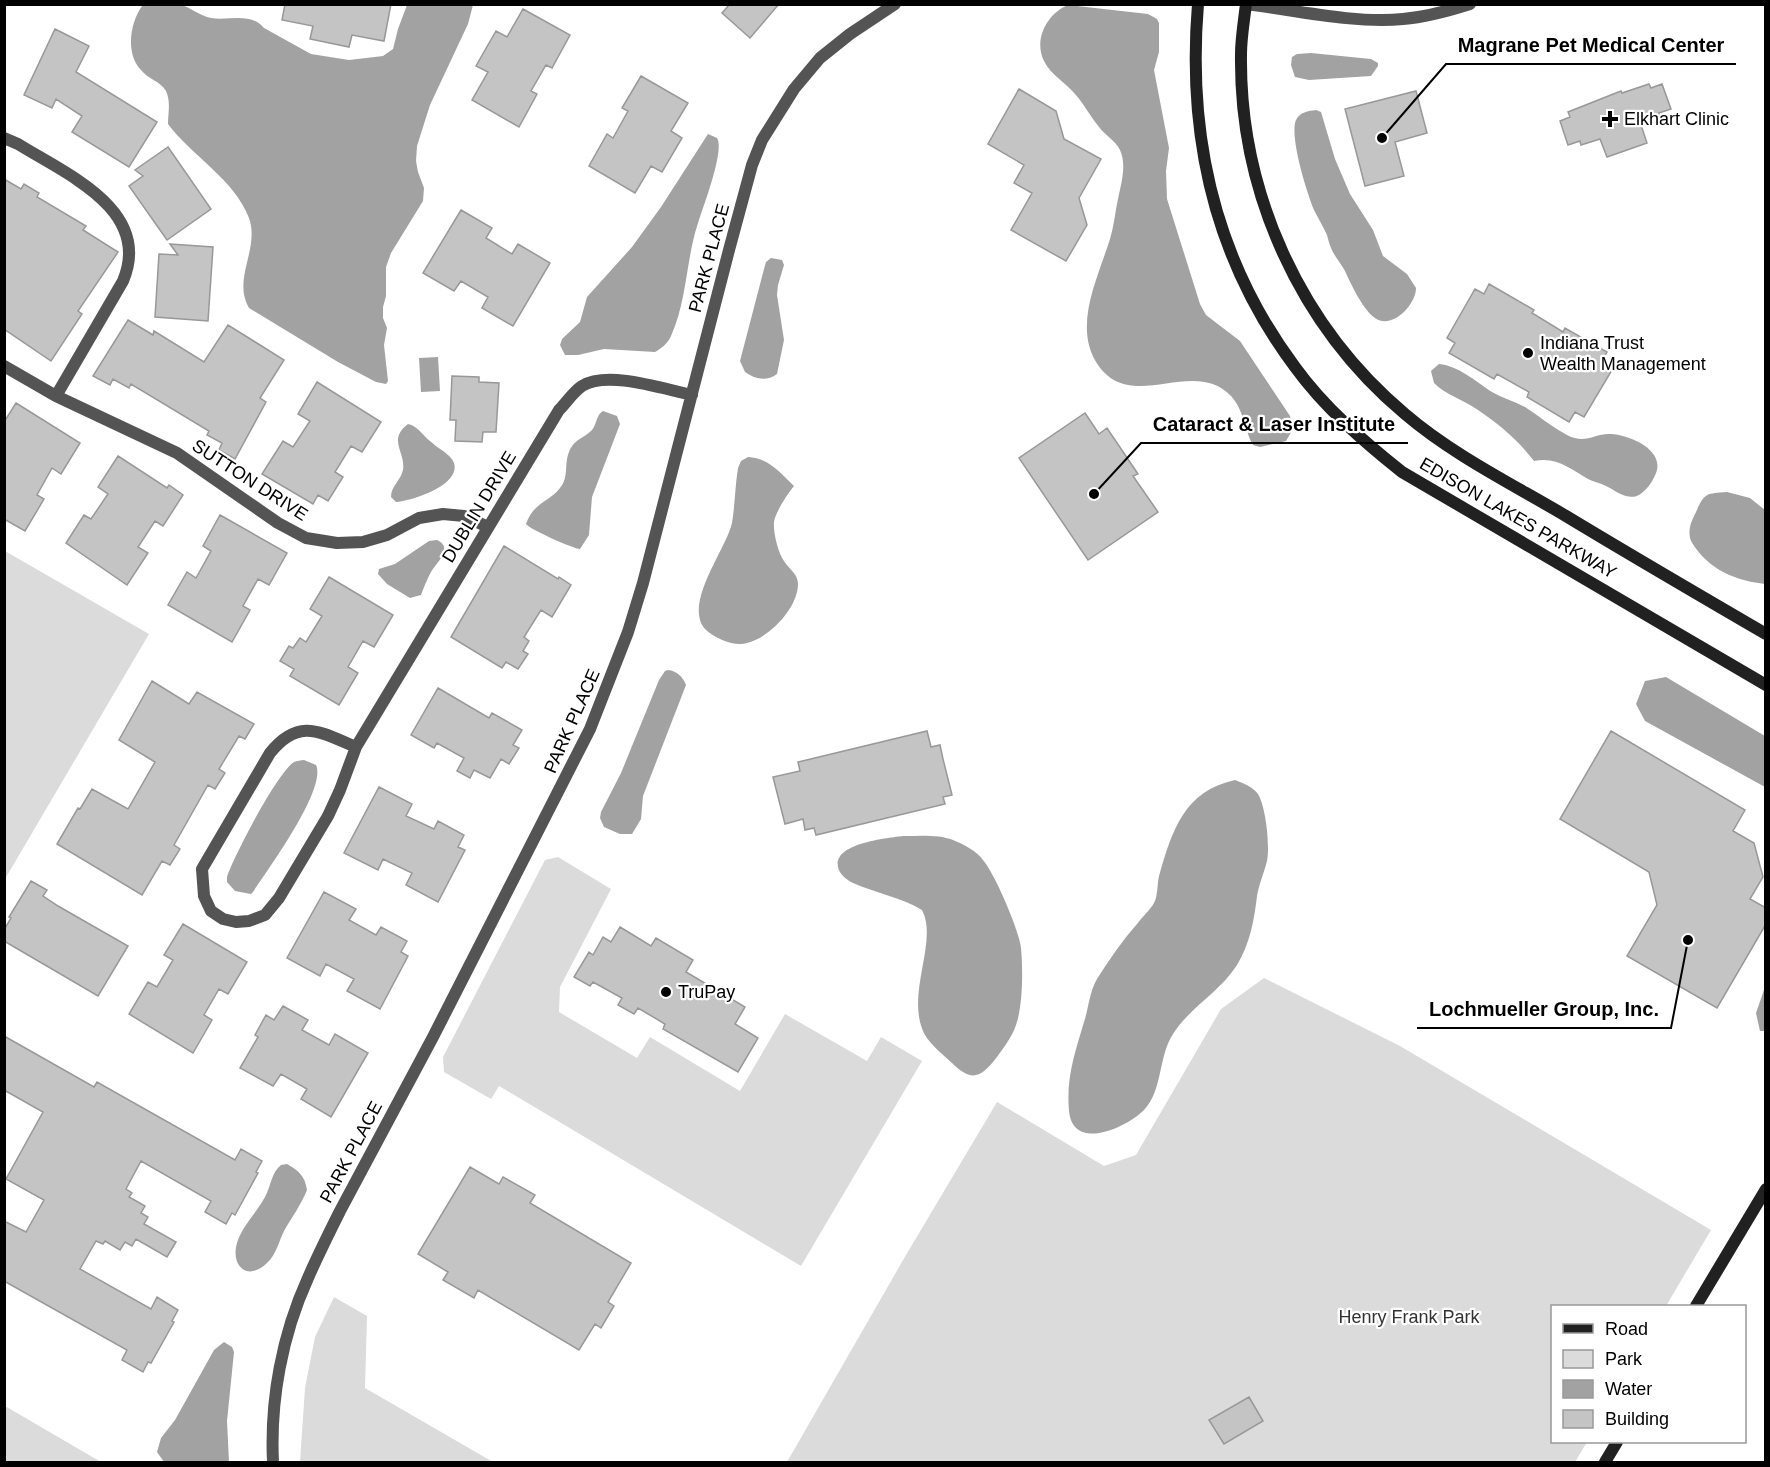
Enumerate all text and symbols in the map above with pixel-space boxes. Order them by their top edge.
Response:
callout: Magrane Pet Medical Center [1446,26,1736,64]
text: Magrane Pet Medical Center [1458,34,1725,56]
place label: Elkhart Clinic [1624,109,1729,129]
marker: Elkhart Clinic [1601,110,1619,128]
street label: PARK PLACE [685,201,733,315]
place label: Indiana Trust Wealth Management [1540,333,1706,374]
marker: Indiana Trust Wealth Management [1521,346,1535,360]
callout: Cataract & Laser Institute [1141,405,1408,443]
text: Cataract & Laser Institute [1153,413,1395,435]
street label: SUTTON DRIVE [188,435,312,525]
street label: DUBLIN DRIVE [438,448,520,566]
street label: EDISON LAKES PARKWAY [1416,453,1620,583]
street label: PARK PLACE [540,666,604,776]
place label: TruPay [678,982,735,1002]
marker: TruPay [659,985,673,999]
callout: Lochmueller Group, Inc. [1417,990,1671,1028]
text: Lochmueller Group, Inc. [1429,998,1659,1020]
street label: PARK PLACE [316,1098,386,1206]
legend [1551,1305,1746,1443]
park label: Henry Frank Park [1338,1307,1481,1327]
text: Road [1605,1319,1648,1339]
text: Park [1605,1349,1643,1369]
text: Water [1605,1379,1652,1399]
text: Building [1605,1409,1669,1429]

